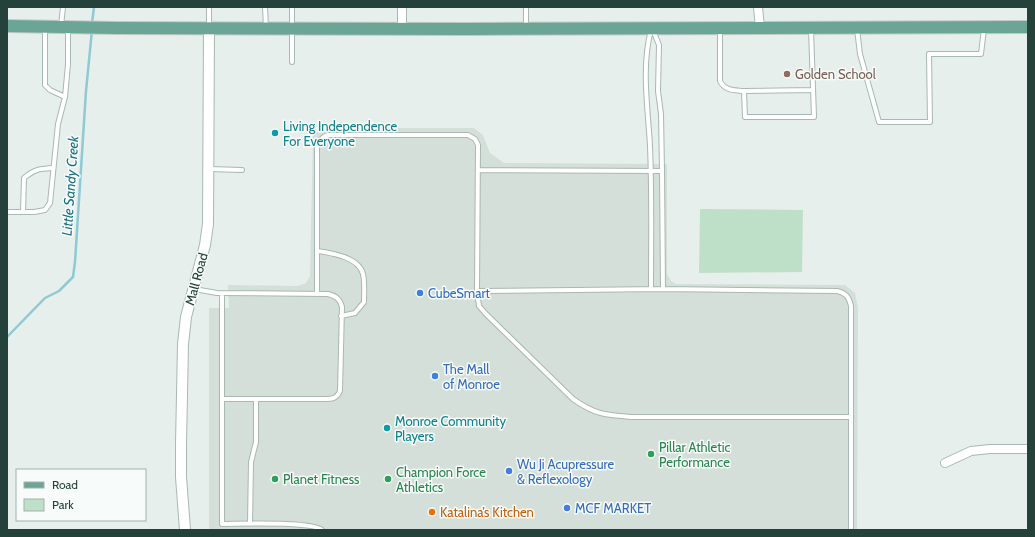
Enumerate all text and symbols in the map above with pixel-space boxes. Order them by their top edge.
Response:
place label: Golden School [795,66,876,82]
marker: Golden School [782,69,792,79]
place label: Living Independence For Everyone [283,118,398,149]
marker: Living Independence For Everyone [270,128,280,138]
water label: Little Sandy Creek [58,134,83,237]
street label: Mall Road [181,251,211,307]
place label: CubeSmart [428,285,491,301]
marker: CubeSmart [415,288,425,298]
place label: The Mall of Monroe [443,361,500,392]
marker: The Mall of Monroe [430,371,440,381]
place label: Monroe Community Players [395,413,506,444]
marker: Monroe Community Players [382,423,392,433]
place label: Pillar Athletic Performance [659,439,730,470]
marker: Pillar Athletic Performance [646,449,656,459]
place label: Wu Ji Acupressure & Reflexology [517,456,614,487]
place label: Champion Force Athletics [396,464,486,495]
marker: Wu Ji Acupressure & Reflexology [504,466,514,476]
legend [16,469,146,521]
place label: Planet Fitness [283,471,360,487]
marker: Planet Fitness [270,474,280,484]
marker: Champion Force Athletics [383,474,393,484]
text: Road [52,477,78,492]
text: Park [52,497,74,512]
place label: MCF MARKET [575,500,651,516]
marker: MCF MARKET [562,503,572,513]
place label: Katalina’s Kitchen [440,504,534,520]
marker: Katalina’s Kitchen [427,507,437,517]

